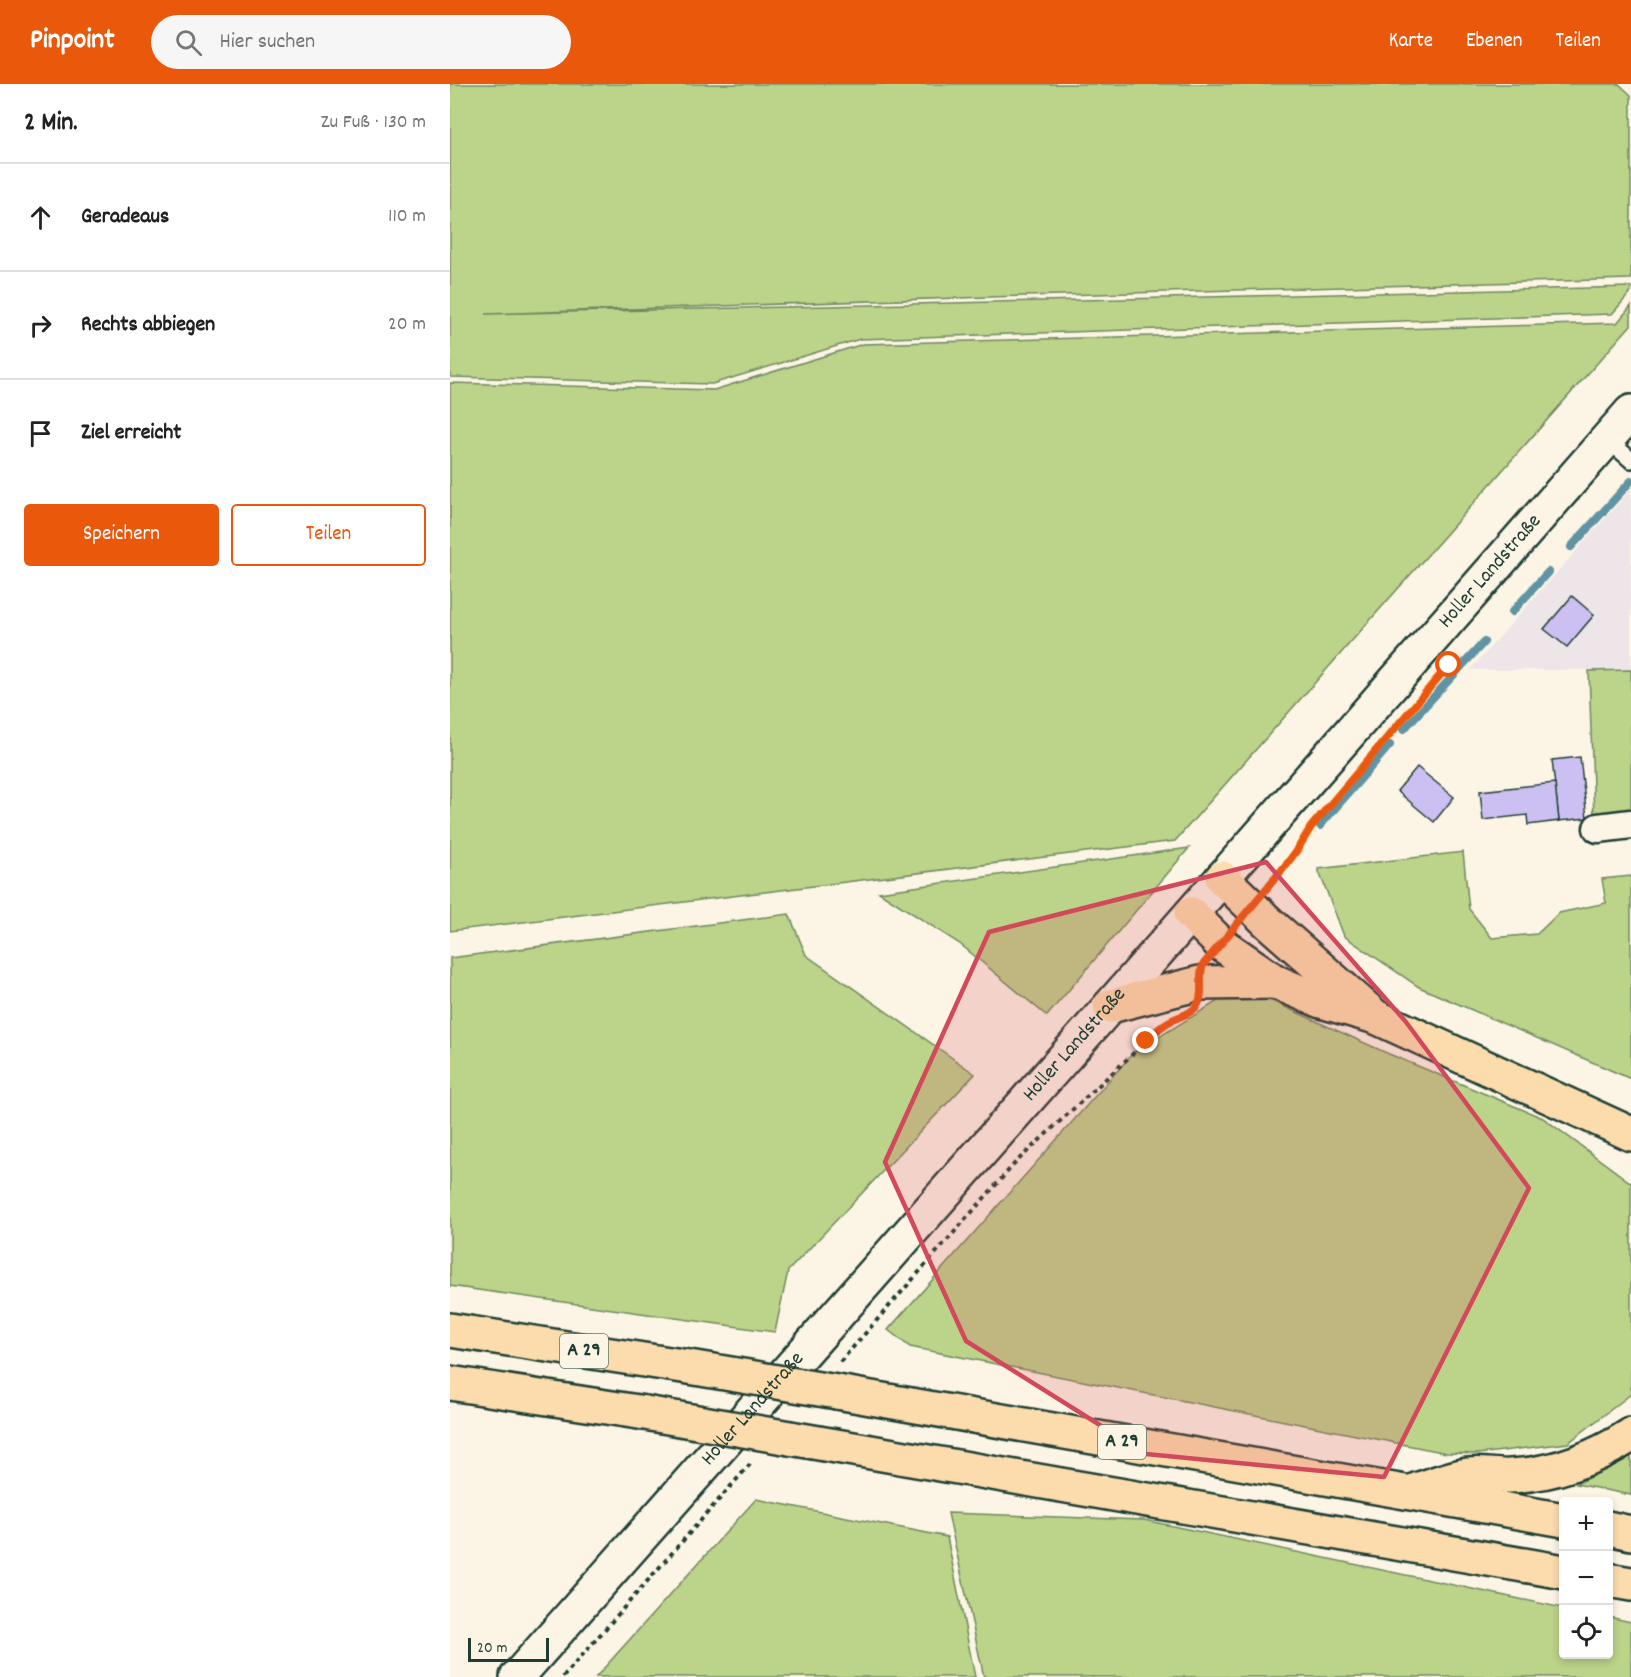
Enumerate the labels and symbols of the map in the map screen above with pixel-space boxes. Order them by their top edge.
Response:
street label: Holler Landstraße [1432,508,1549,636]
route start [1435,651,1461,677]
street label: Holler Landstraße [1016,982,1134,1109]
route end [1132,1027,1158,1053]
road number: A 29 [560,1334,608,1368]
street label: Holler Landstraße [695,1346,812,1473]
road number: A 29 [1098,1425,1146,1459]
scale bar [468,1635,549,1662]

